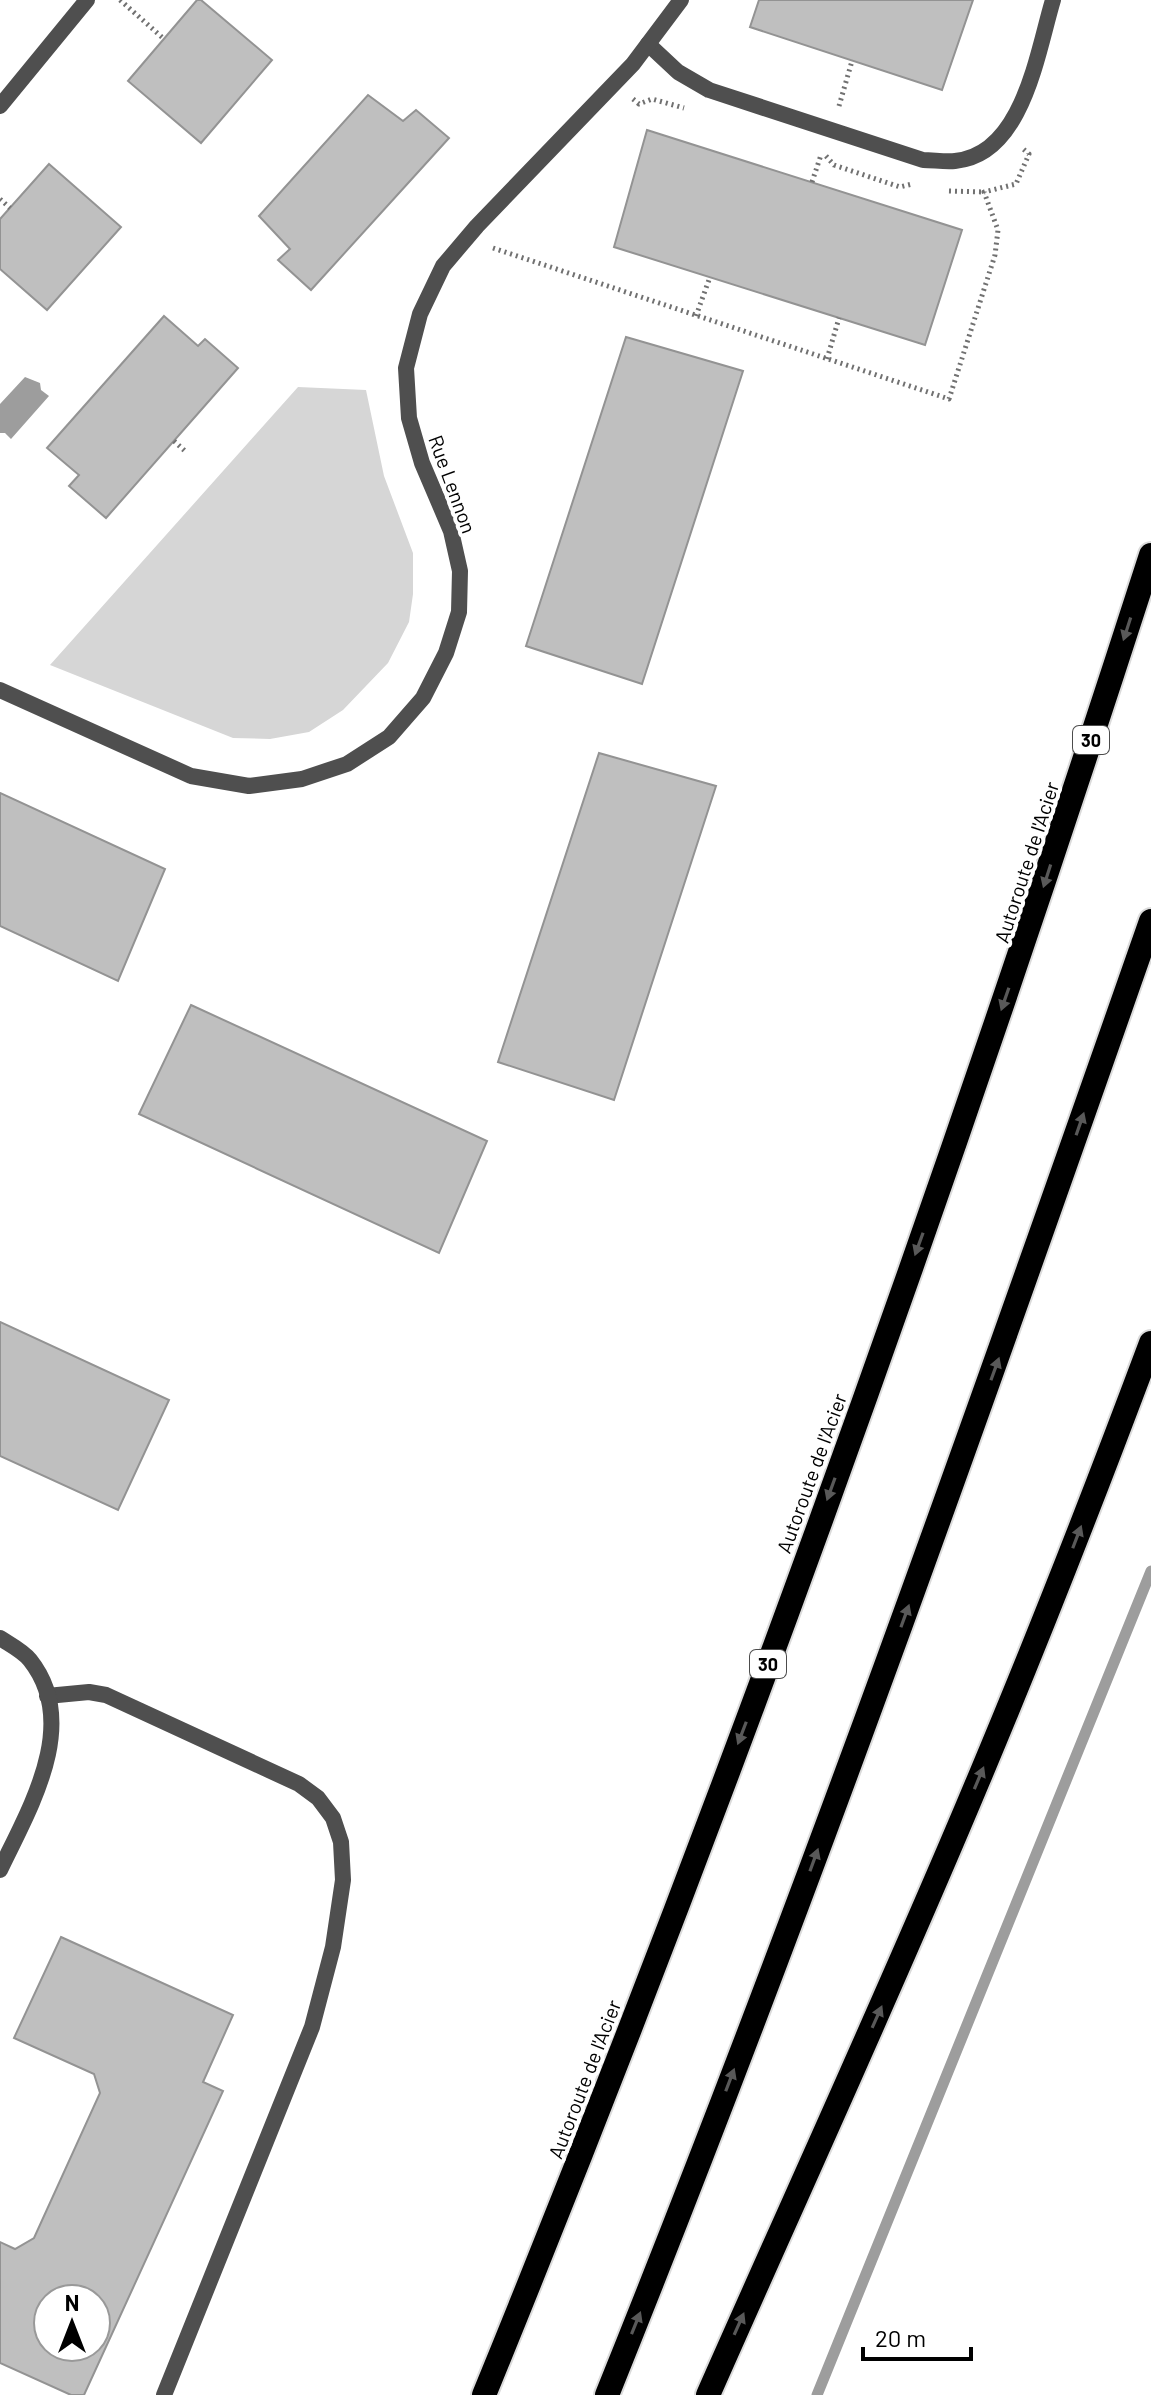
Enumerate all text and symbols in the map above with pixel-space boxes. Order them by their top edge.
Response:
street label: Rue Lennon [424,432,482,536]
one-way arrow [1120,617,1133,641]
road number: 30 [1073,726,1109,754]
street label: Autoroute de l'Acier [989,778,1063,946]
one-way arrow [1040,865,1052,889]
one-way arrow [999,987,1011,1011]
one-way arrow [1075,1112,1087,1136]
one-way arrow [913,1232,925,1256]
one-way arrow [989,1357,1002,1381]
street label: Autoroute de l'Acier [771,1390,851,1556]
one-way arrow [824,1477,837,1501]
one-way arrow [1071,1525,1084,1549]
one-way arrow [899,1604,912,1628]
road number: 30 [750,1650,786,1678]
one-way arrow [735,1721,748,1745]
one-way arrow [973,1766,986,1790]
one-way arrow [808,1847,821,1871]
street label: Autoroute de l'Acier [543,1996,625,2162]
one-way arrow [870,2005,883,2029]
one-way arrow [724,2068,737,2092]
north arrow [32,2283,112,2363]
text: N [65,2289,79,2315]
one-way arrow [630,2311,643,2335]
scale bar [863,2311,971,2361]
one-way arrow [733,2312,746,2336]
text: 20 m [875,2323,926,2352]

